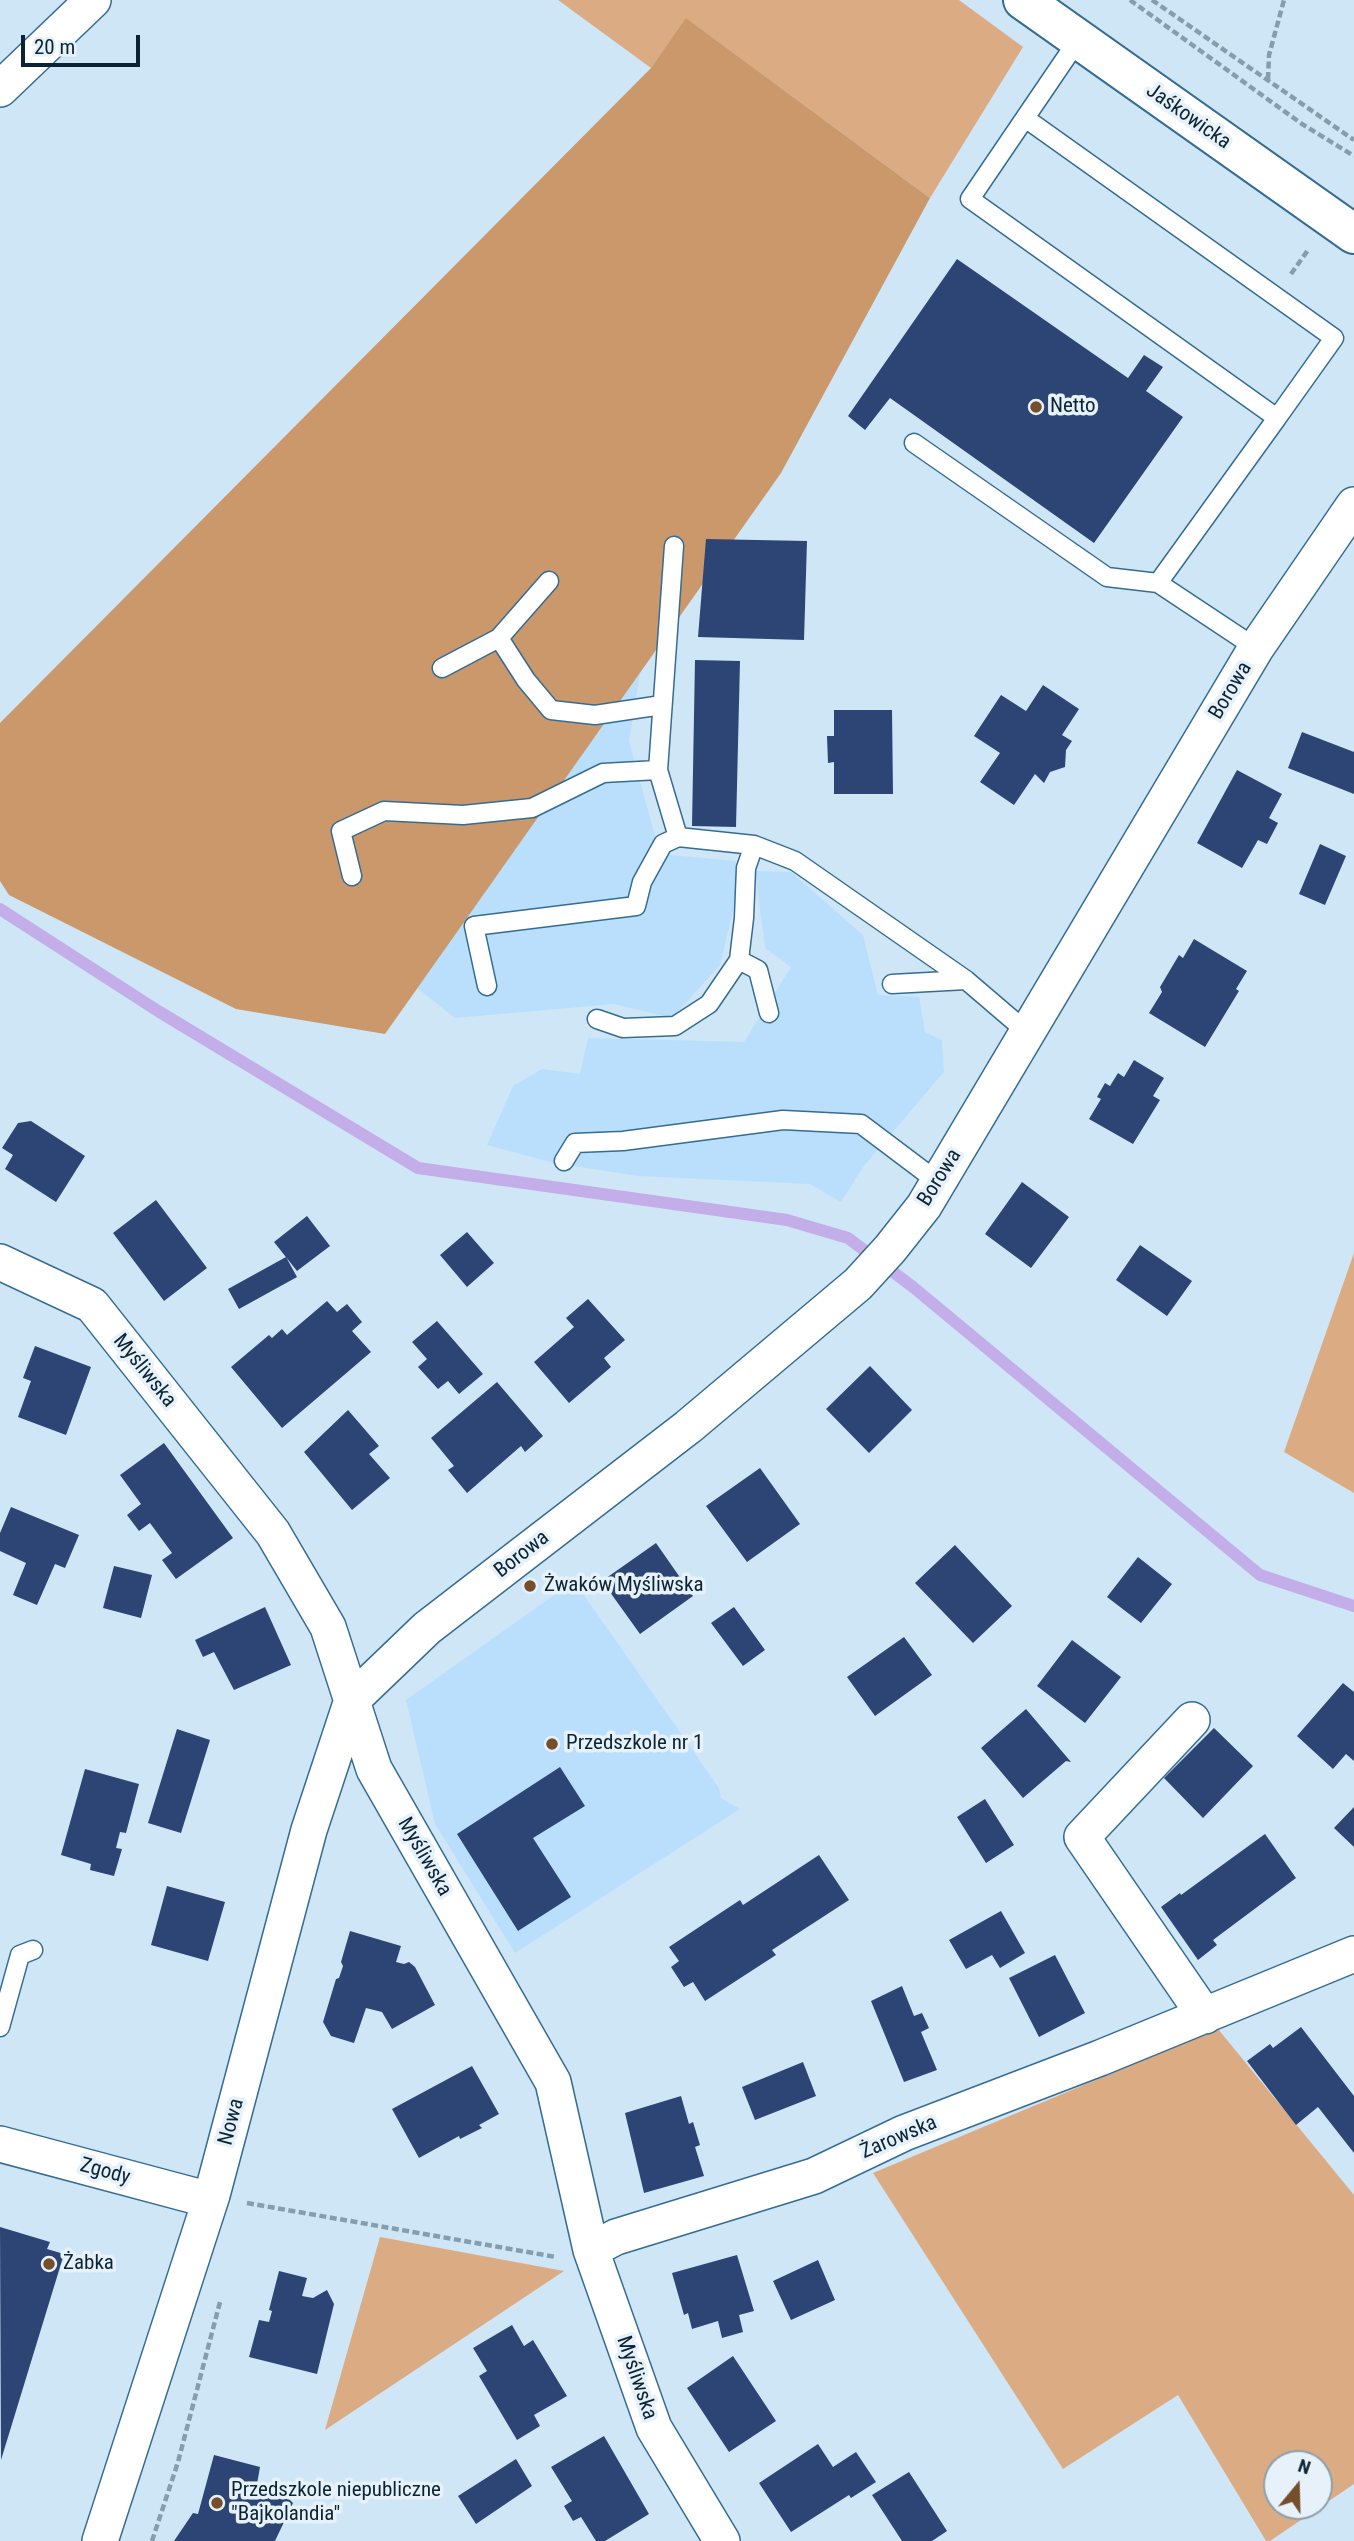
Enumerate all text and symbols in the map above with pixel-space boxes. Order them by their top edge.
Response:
scale bar [24,21,144,65]
text: 20 m [34,35,75,59]
street label: Jaśkowicka [1141,79,1235,155]
place label: Netto [1050,394,1096,420]
marker: Netto [1028,399,1044,415]
street label: Borowa [1204,658,1258,724]
street label: Borowa [913,1145,967,1211]
street label: Myśliwska [107,1329,181,1413]
street label: Borowa [490,1526,554,1584]
place label: Żwaków Myśliwska [544,1573,703,1599]
marker: Żwaków Myśliwska [522,1578,538,1594]
place label: Przedszkole nr 1 [566,1731,703,1757]
marker: Przedszkole nr 1 [544,1736,560,1752]
street label: Myśliwska [391,1813,457,1901]
street label: Nowa [214,2096,250,2148]
street label: Żarowska [857,2111,941,2165]
street label: Zgody [77,2153,133,2191]
place label: Żabka [63,2251,114,2277]
marker: Żabka [41,2256,57,2272]
street label: Myśliwska [610,2333,662,2423]
north arrow [1263,2450,1333,2520]
text: N [1295,2454,1314,2479]
place label: Przedszkole niepubliczne "Bajkolandia" [231,2478,441,2528]
marker: Przedszkole niepubliczne "Bajkolandia" [209,2495,225,2511]

